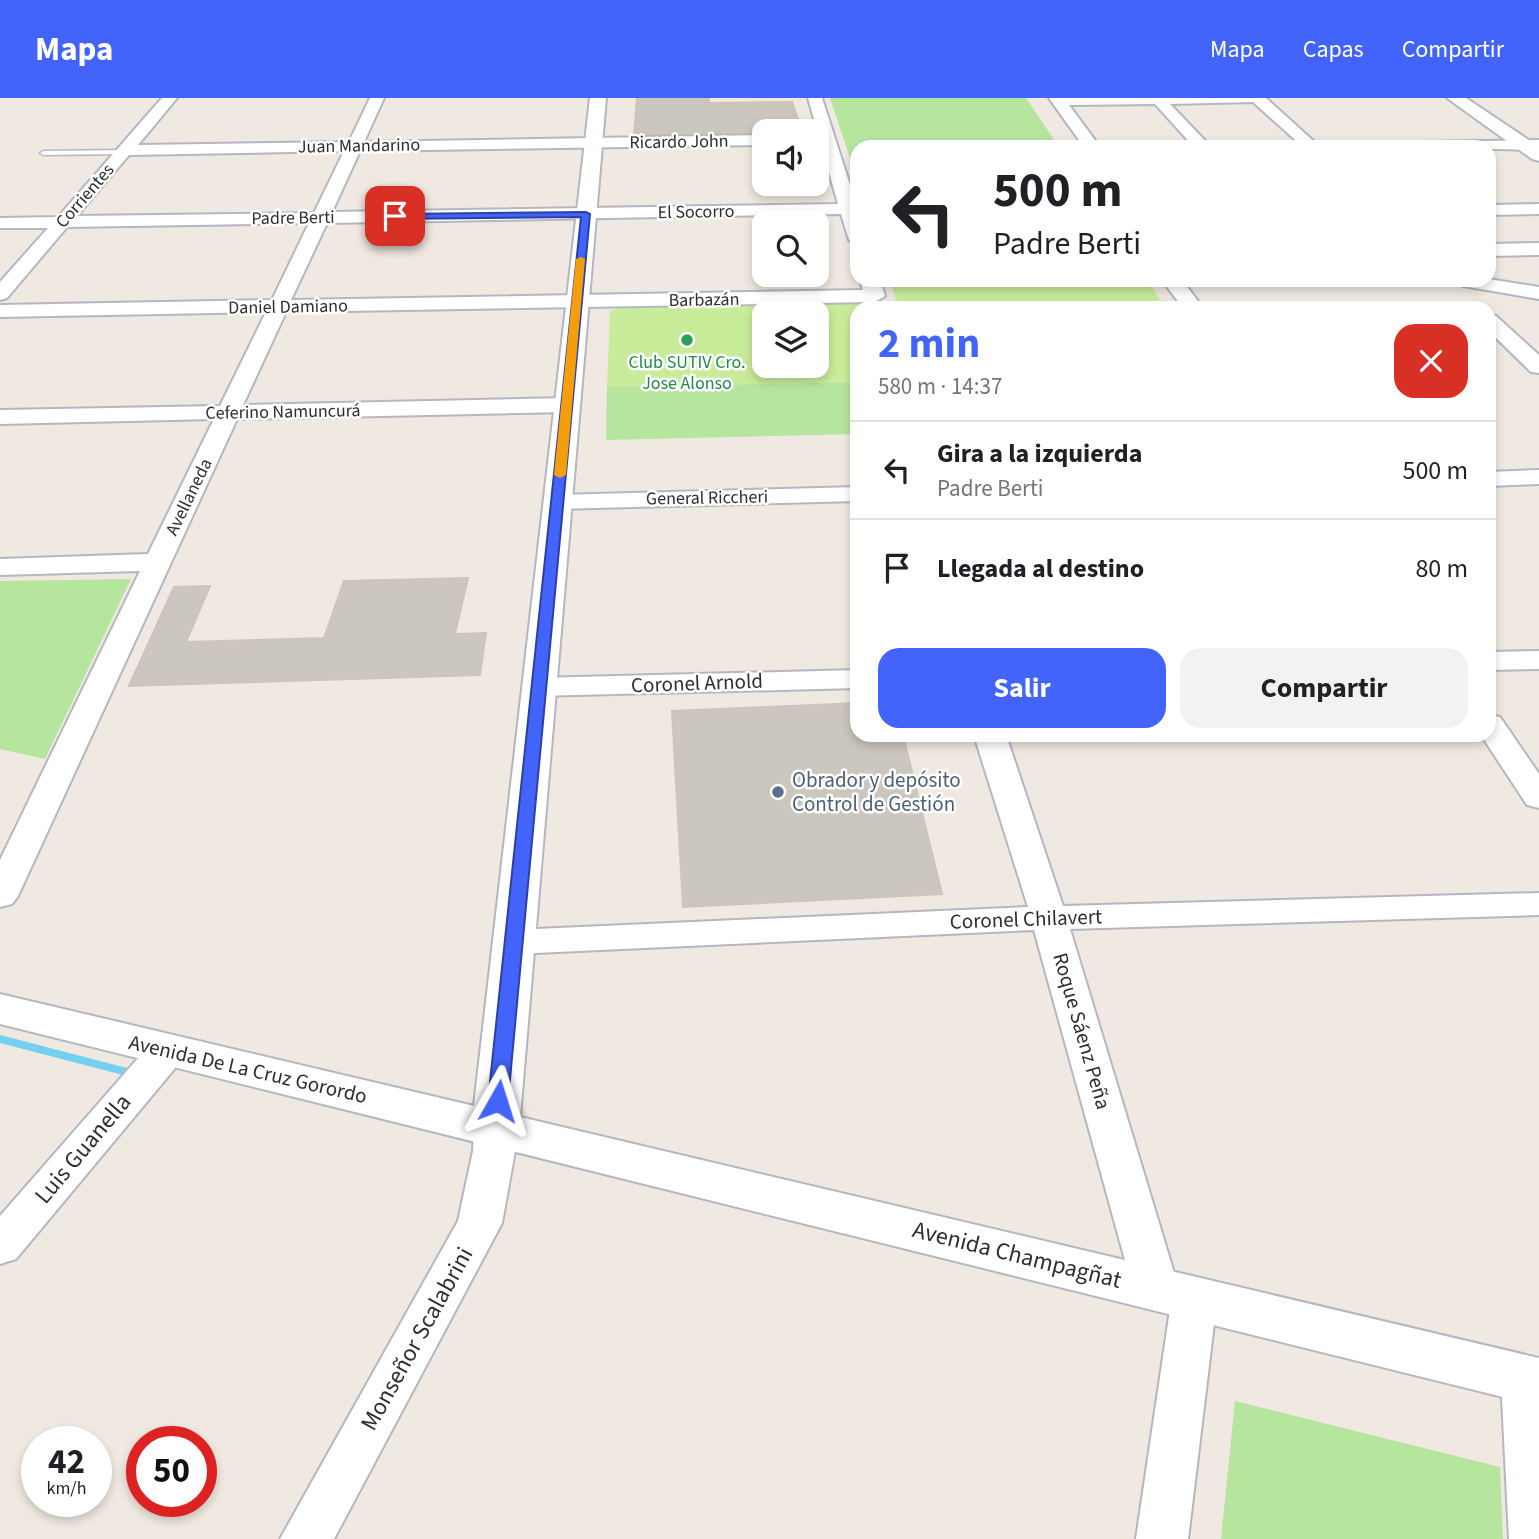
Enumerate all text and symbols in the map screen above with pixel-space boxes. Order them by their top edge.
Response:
text: Mapa [35,26,113,73]
text: Mapa [1210,32,1265,67]
text: Capas [1303,32,1364,67]
text: Compartir [1402,32,1504,67]
map controls [752,119,829,378]
button: sound [752,119,829,196]
street label: Ricardo John [629,129,729,155]
street label: Juan Mandarino [298,132,420,160]
text: 500 m [993,156,1122,226]
street label: Corrientes [50,158,120,234]
icon: left [878,168,969,259]
pin [365,186,425,246]
icon: arrive [376,197,414,235]
street label: El Socorro [657,199,735,225]
street label: Padre Berti [251,205,335,231]
button: search [752,210,829,287]
text: Padre Berti [993,221,1141,267]
street label: Barbazán [668,287,740,313]
street label: Daniel Damiano [228,293,348,321]
button: layers [752,301,829,378]
text: 2 min [878,314,980,374]
button: close [1394,324,1468,398]
marker: Club SUTIV Cro. Jose Alonso [679,332,695,348]
place label: Club SUTIV Cro. Jose Alonso [628,350,746,396]
text: 580 m · 14:37 [878,370,1002,403]
street label: Ceferino Namuncurá [205,398,361,426]
text: Gira a la izquierda [937,435,1142,472]
icon: left [878,451,916,489]
text: 500 m [1402,452,1468,489]
street label: Avellaneda [160,454,218,540]
text: Padre Berti [937,472,1044,505]
street label: General Riccheri [646,484,768,512]
icon: arrive [878,549,916,587]
text: Llegada al destino [937,550,1144,587]
text: 80 m [1415,550,1468,587]
button: Salir [878,648,1166,728]
button: Compartir [1180,648,1468,728]
street label: Coronel Arnold [631,666,763,700]
place label: Obrador y depósito Control de Gestión [792,765,961,819]
marker: Obrador y depósito Control de Gestión [770,784,786,800]
street label: Coronel Chilavert [949,901,1103,937]
street label: Roque Sáenz Peña [1045,949,1119,1113]
street label: Avenida De La Cruz Gorordo [126,1027,370,1111]
position arrow [461,1064,535,1138]
street label: Luis Guanella [26,1086,140,1212]
street label: Avenida Champagñat [909,1212,1125,1298]
street label: Monseñor Scalabrini [352,1241,482,1437]
speed limit sign: 50 [126,1426,217,1517]
text: 42 [48,1437,85,1487]
text: km/h [47,1476,86,1501]

